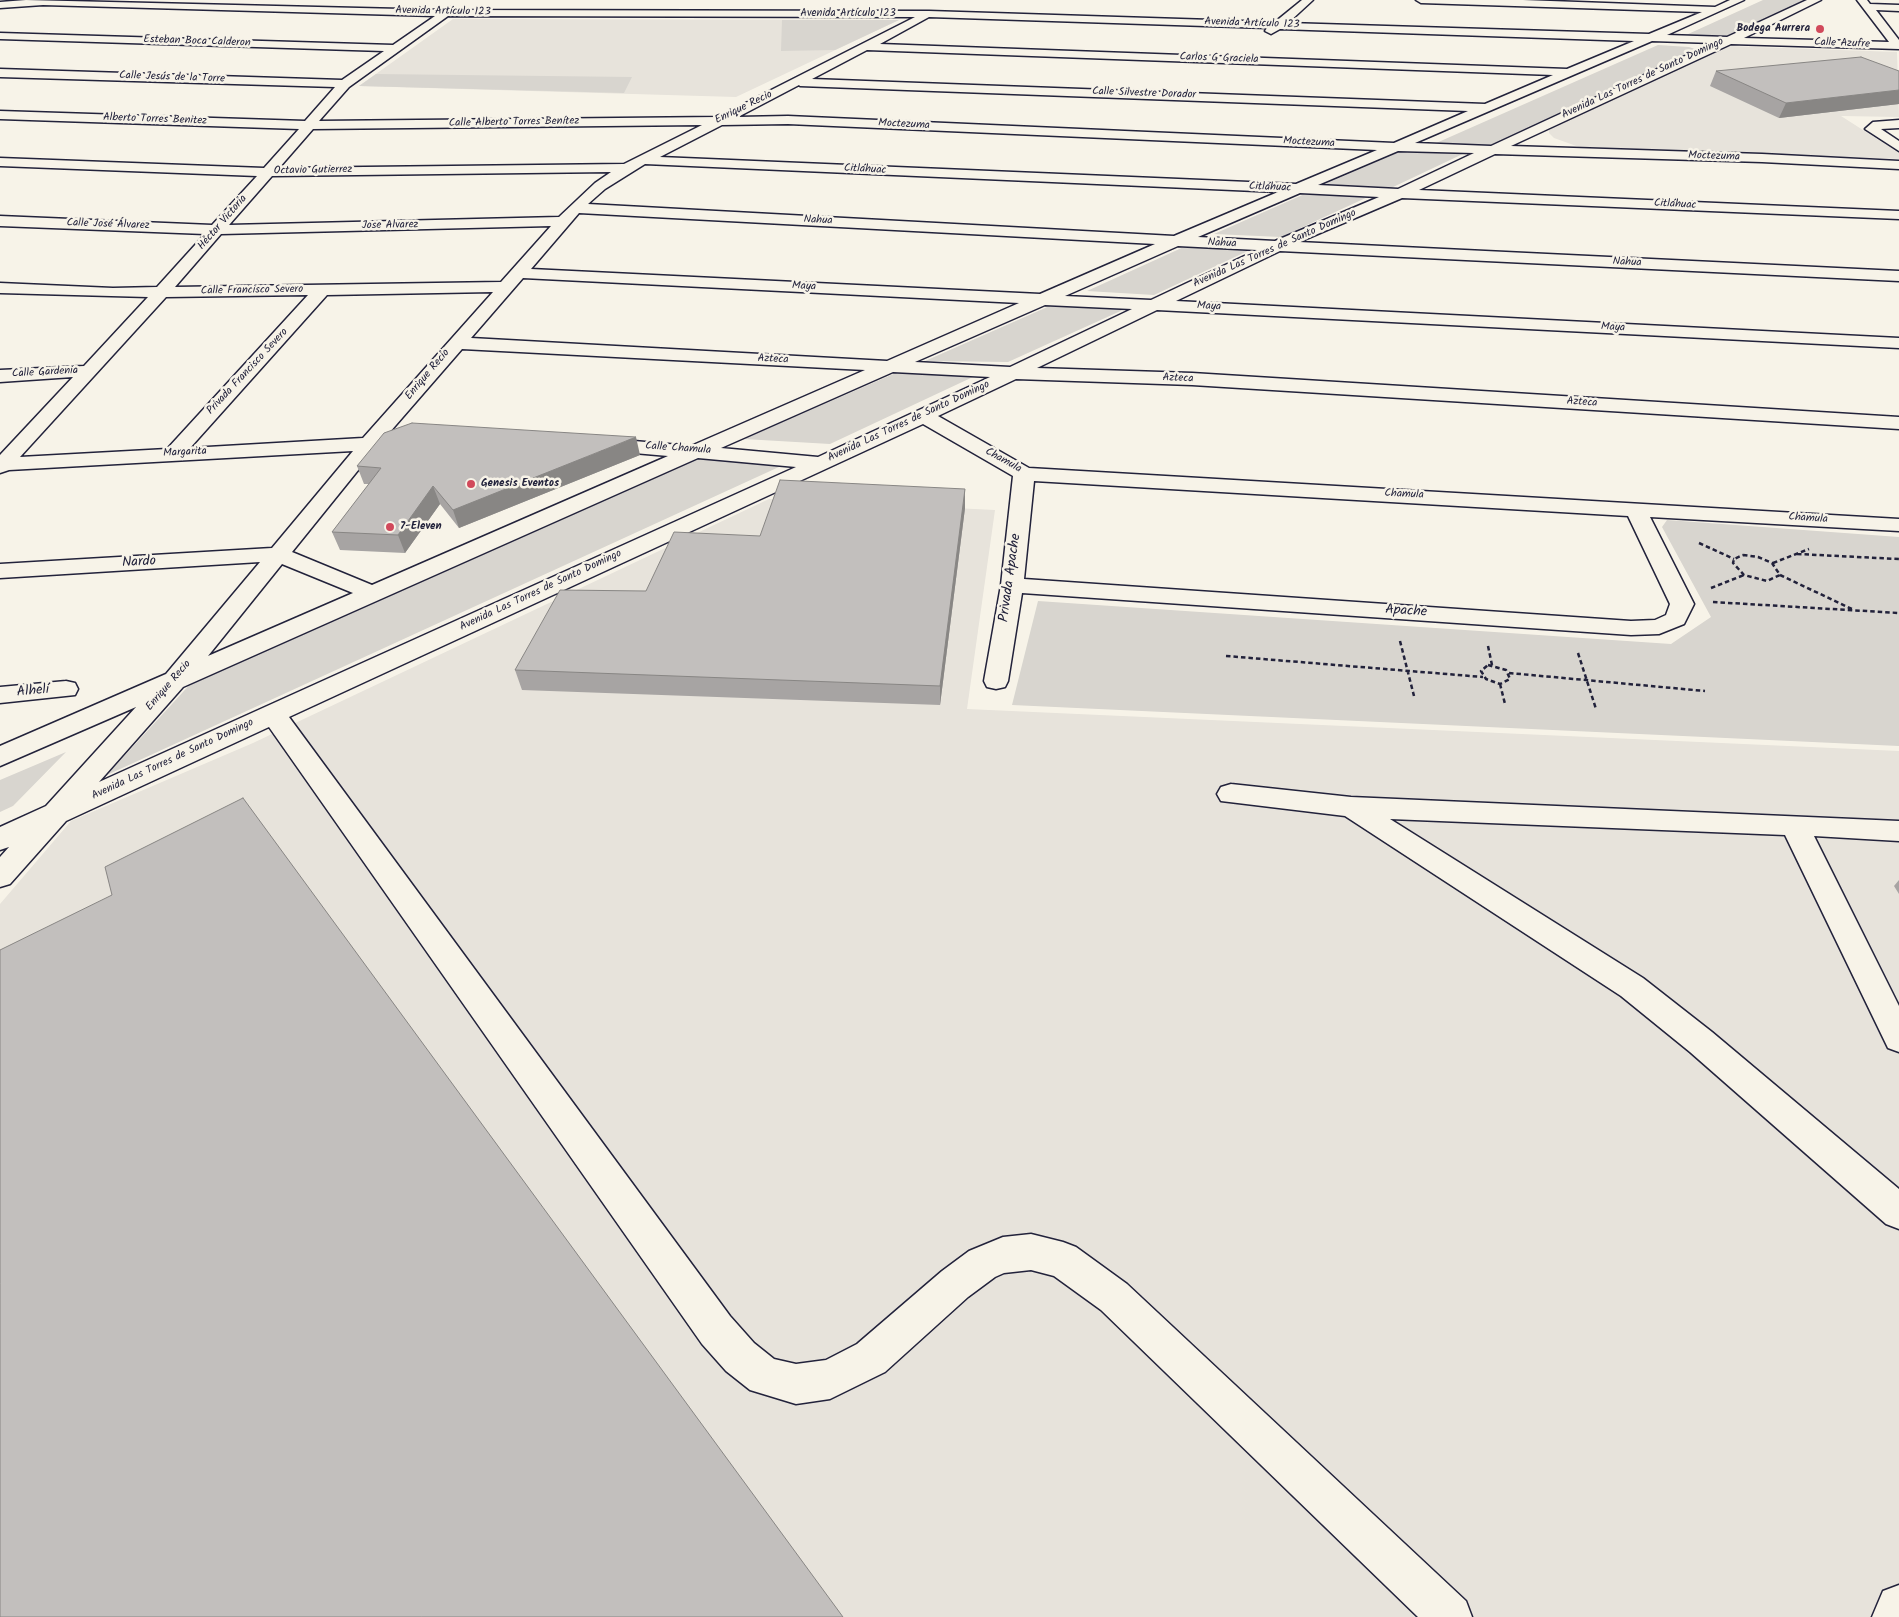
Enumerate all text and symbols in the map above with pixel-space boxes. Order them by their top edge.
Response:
street label: Avenida Artículo 123 [395,5,491,19]
street label: Avenida Artículo 123 [800,7,896,21]
street label: Avenida Artículo 123 [1204,16,1300,32]
place label: Bodega Aurrera [1736,22,1810,36]
marker: Bodega Aurrera [1814,23,1826,35]
street label: Esteban Boca Calderon [143,34,251,50]
street label: Avenida Las Torres de Santo Domingo [1560,36,1726,122]
street label: Calle Azufre [1814,36,1870,52]
street label: Carlos G Graciela [1179,51,1259,67]
street label: Calle Jesús de la Torre [119,70,225,86]
street label: Calle Silvestre Dorador [1092,86,1196,102]
street label: Enrique Recio [713,88,775,128]
street label: Alberto Torres Benitez [103,112,207,128]
street label: Calle Alberto Torres Benítez [449,115,579,131]
street label: Moctezuma [878,117,930,133]
street label: Moctezuma [1283,135,1335,151]
street label: Moctezuma [1688,149,1740,165]
street label: Citláhuac [843,162,887,178]
street label: Octavio Gutierrez [274,164,352,178]
street label: Citláhuac [1248,181,1292,195]
street label: Héctor Victoria [196,193,250,253]
street label: Citláhuac [1653,197,1697,213]
street label: Avenida Las Torres de Santo Domingo [1191,207,1359,291]
street label: Nahua [803,214,833,228]
street label: Calle José Álvarez [66,217,150,233]
street label: Jose Alvarez [361,219,419,233]
street label: Nahua [1207,237,1237,251]
street label: Nahua [1612,256,1642,270]
street label: Maya [792,280,816,294]
street label: Calle Francisco Severo [201,284,303,298]
street label: Maya [1197,300,1221,314]
street label: Maya [1601,321,1625,335]
street label: Privada Francisco Severo [205,326,291,418]
street label: Enrique Recio [403,347,453,403]
street label: Azteca [757,353,789,367]
street label: Calle Gardenia [12,365,78,381]
street label: Azteca [1162,372,1194,386]
street label: Avenida Las Torres de Santo Domingo [826,379,992,465]
street label: Azteca [1566,395,1598,411]
street label: Calle Chamula [645,440,711,458]
street label: Margarita [163,445,207,461]
street label: Chamula [983,446,1023,476]
place label: Genesis Eventos [481,477,559,491]
marker: Genesis Eventos [465,478,477,490]
street label: Chamula [1384,487,1424,503]
street label: Chamula [1788,511,1828,527]
place label: 7-Eleven [400,520,441,534]
marker: 7-Eleven [384,521,396,533]
street label: Privada Apache [996,533,1026,623]
street label: Avenida Las Torres de Santo Domingo [458,548,624,634]
street label: Nardo [122,554,156,572]
street label: Apache [1385,602,1427,622]
street label: Enrique Recio [144,658,194,714]
street label: Alhelí [16,682,50,702]
street label: Avenida Las Torres de Santo Domingo [90,717,256,803]

